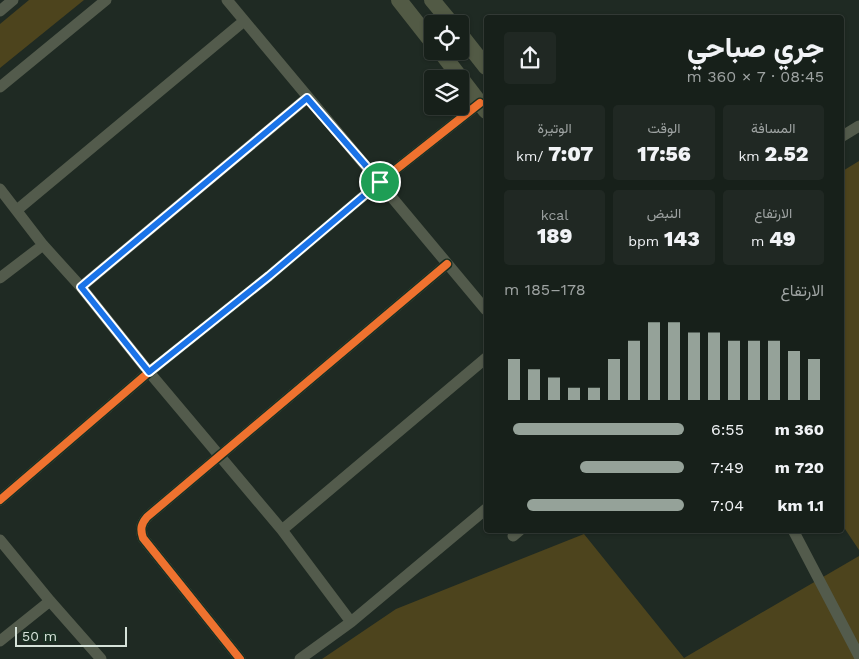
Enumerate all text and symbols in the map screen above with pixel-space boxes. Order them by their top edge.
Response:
map controls [424,15,469,115]
button: locate [424,15,469,60]
text: جري صباحي [687,31,824,64]
button: share [504,32,556,84]
text: 08:45 · 7 × 360 m [687,67,824,86]
button: layers [424,70,469,115]
text: الوتيرة [538,120,572,136]
text: الوقت [648,120,680,136]
text: المسافة [751,120,796,136]
text: 7:07 [548,141,593,166]
text: 17:56 [637,141,691,166]
text: 2.52 [764,141,808,166]
text: /km [516,148,548,164]
text: km [738,148,764,164]
pin [359,161,401,203]
icon: arrive [366,168,394,196]
text: النبض [647,205,681,221]
text: الارتفاع [754,205,792,221]
text: kcal [541,207,569,223]
text: 189 [537,223,572,248]
text: 143 [664,226,700,251]
text: 49 [769,226,796,251]
text: bpm [628,233,664,249]
text: m [751,233,769,249]
text: 178–185 m [504,280,586,299]
text: الارتفاع [781,281,824,300]
text: 6:55 [711,420,744,439]
text: 360 m [775,420,824,439]
text: 7:49 [711,458,744,477]
text: 720 m [775,458,824,477]
text: 7:04 [711,496,744,515]
text: 1.1 km [778,496,824,515]
scale bar [15,624,128,647]
text: 50 m [22,628,57,644]

